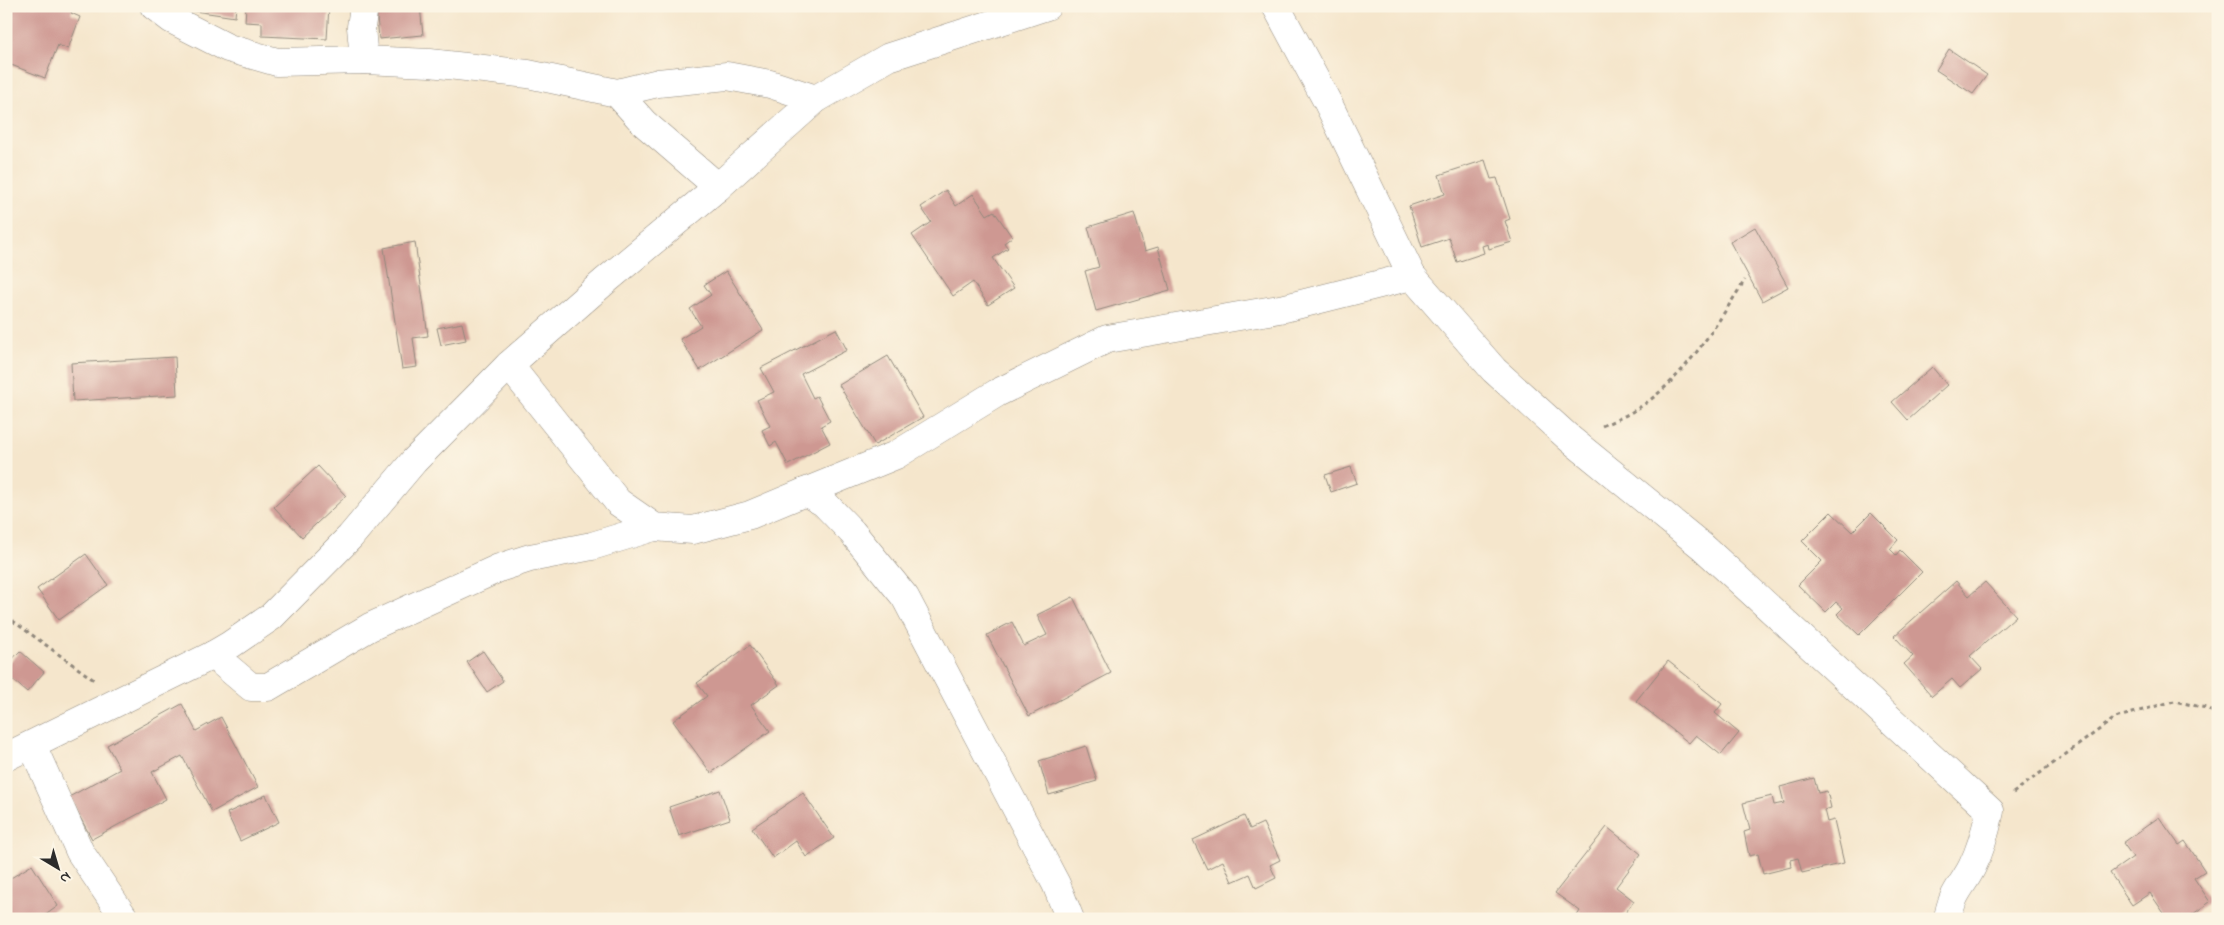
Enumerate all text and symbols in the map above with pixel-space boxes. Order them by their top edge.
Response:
north arrow [32,842,82,892]
text: N [55,866,75,888]

